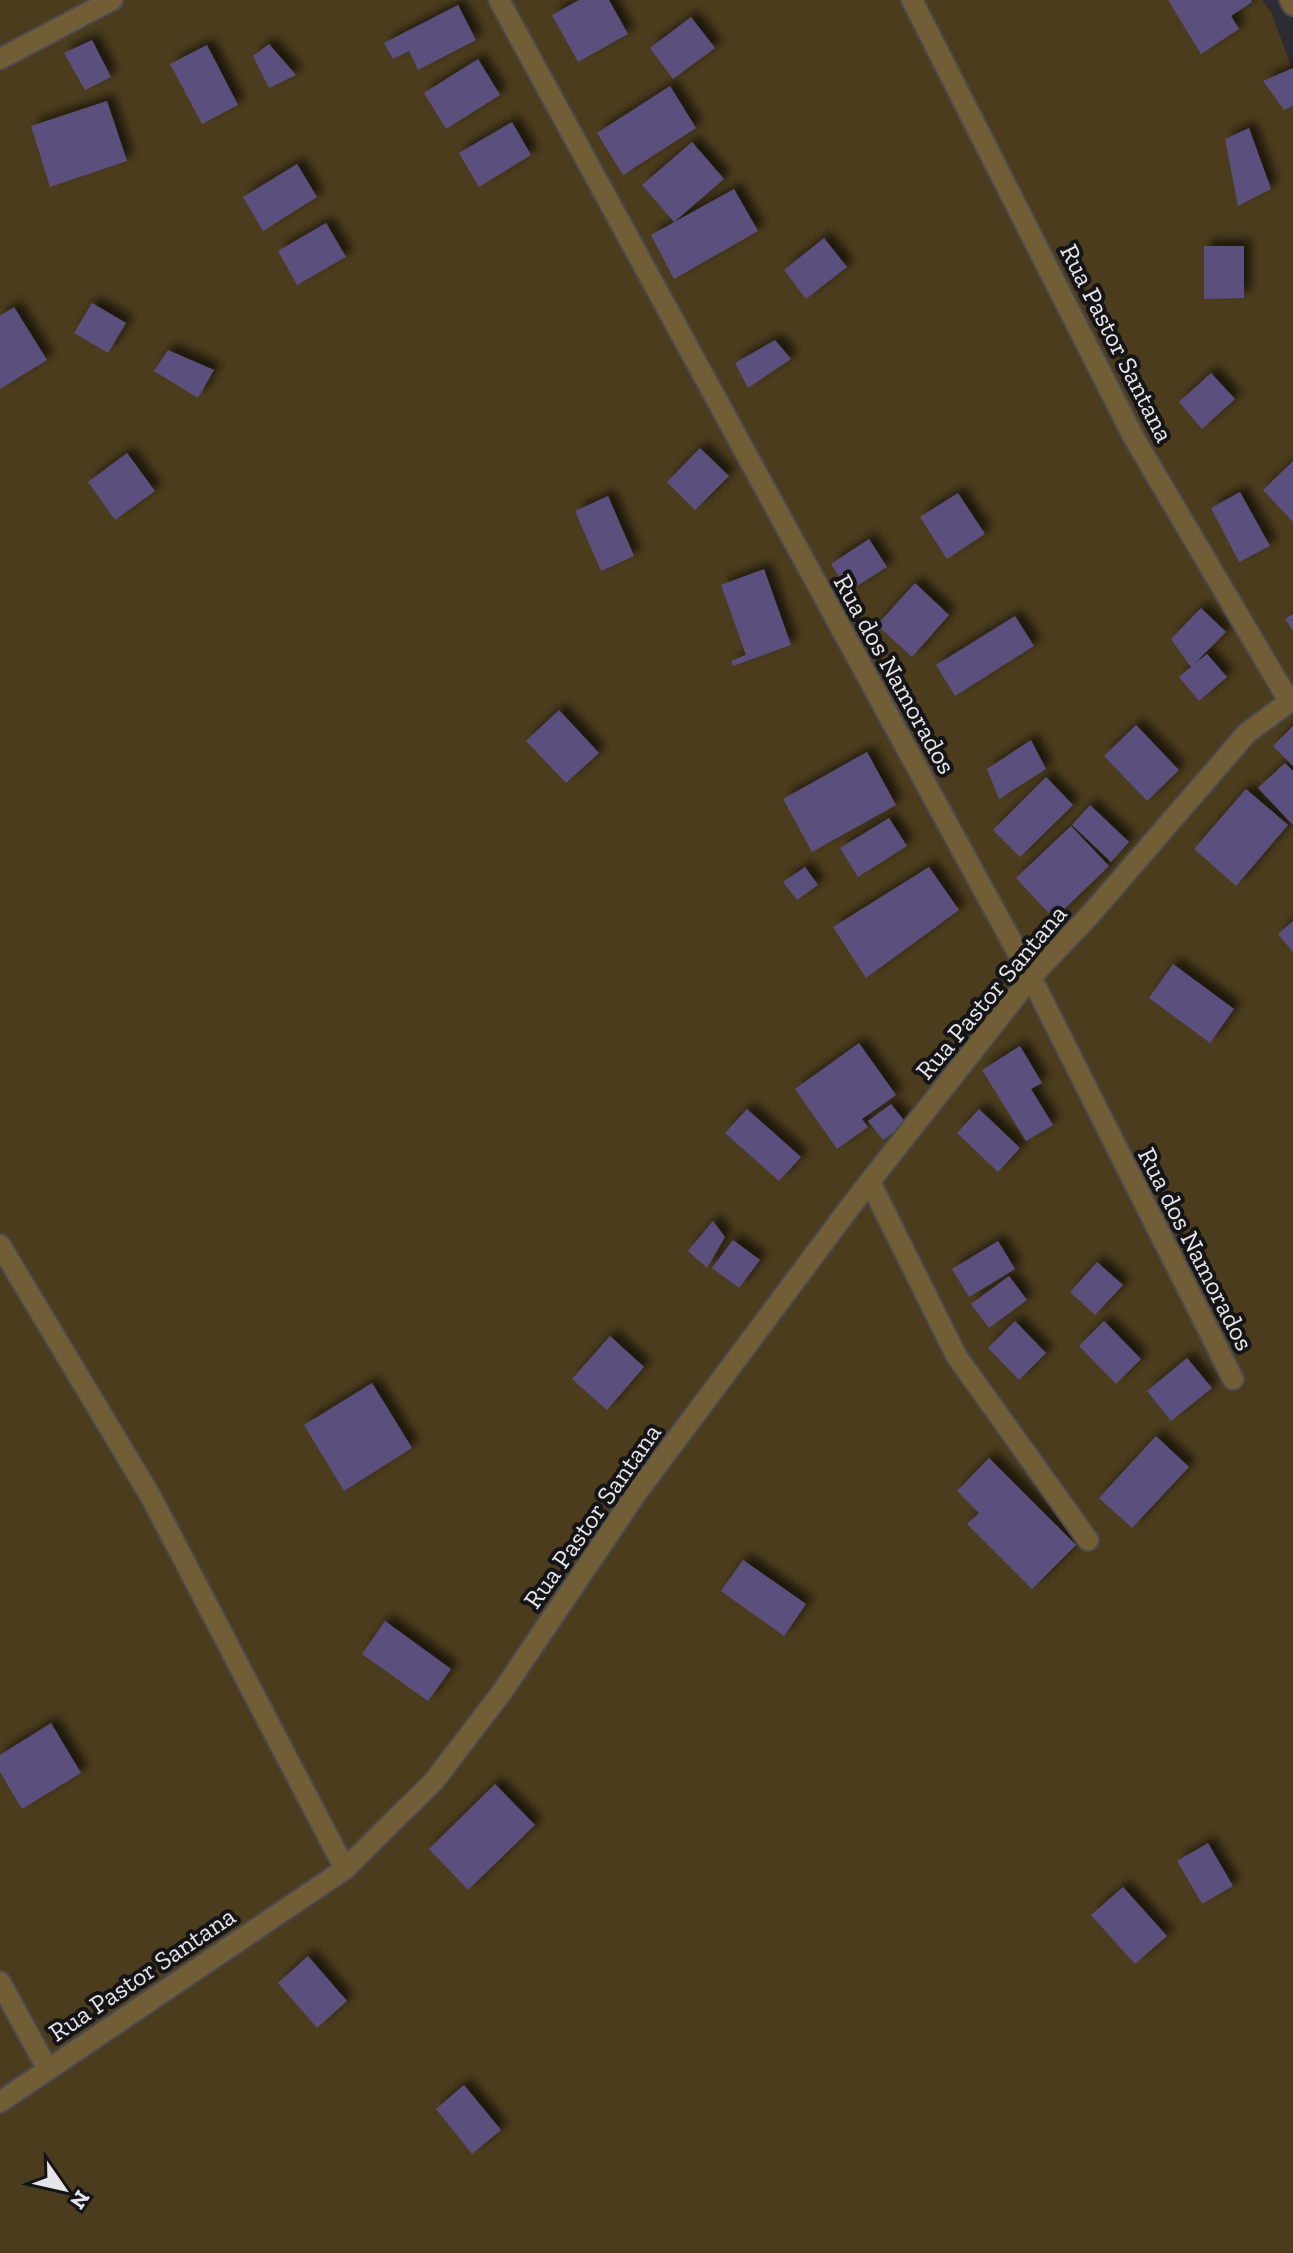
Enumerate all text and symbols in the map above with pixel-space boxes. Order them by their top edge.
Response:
street label: Rua Pastor Santana [1053,239,1181,448]
street label: Rua dos Namorados [827,569,963,779]
street label: Rua Pastor Santana [909,898,1074,1086]
street label: Rua dos Namorados [1131,1142,1261,1356]
street label: Rua Pastor Santana [516,1417,668,1615]
street label: Rua Pastor Santana [43,1899,242,2048]
north arrow [24,2149,104,2229]
text: N [64,2185,96,2215]

